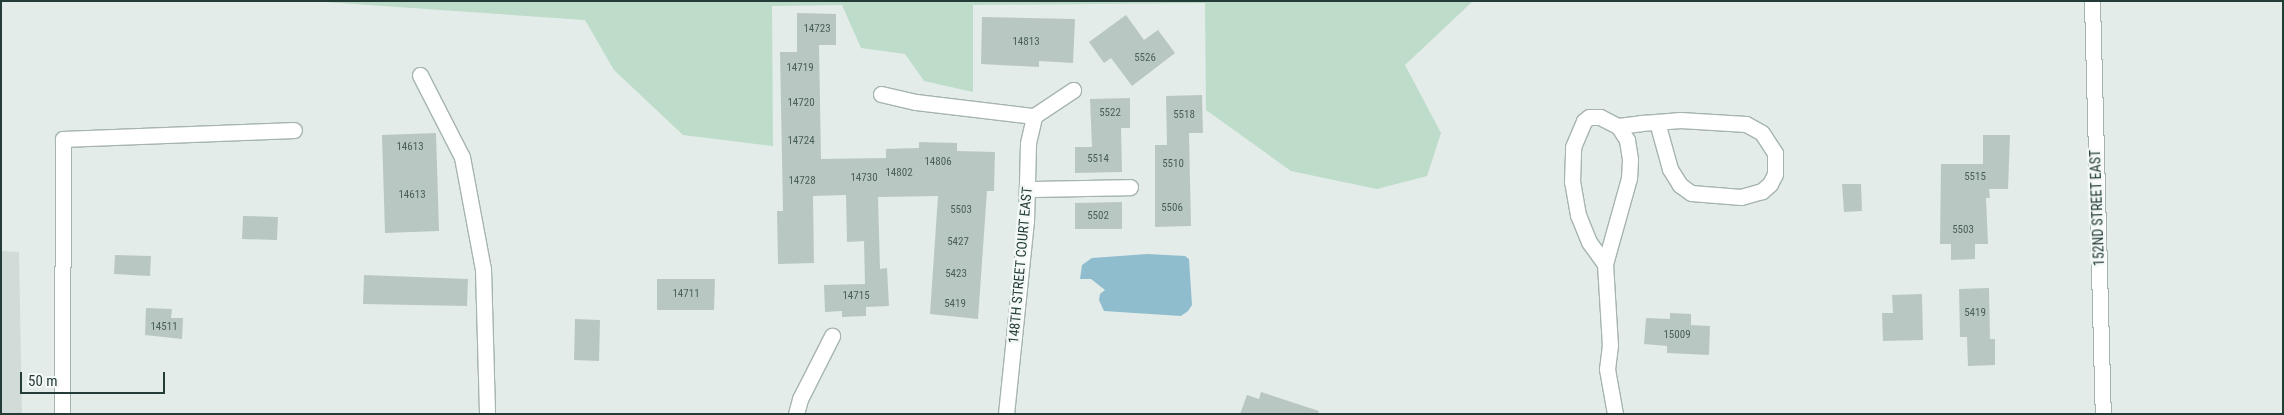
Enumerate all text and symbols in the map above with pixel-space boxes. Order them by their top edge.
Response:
house number: 14723 [803,22,831,36]
house number: 14813 [1012,35,1040,49]
house number: 5526 [1134,51,1156,65]
house number: 14719 [786,61,814,75]
house number: 14720 [787,96,815,110]
house number: 5522 [1099,106,1121,120]
house number: 5518 [1173,108,1195,122]
house number: 14724 [787,134,815,148]
house number: 14613 [396,140,424,154]
street label: 152ND STREET EAST [2087,149,2107,267]
house number: 5514 [1087,152,1109,166]
house number: 14806 [924,155,952,169]
house number: 5510 [1162,157,1184,171]
house number: 14802 [885,166,913,180]
house number: 5515 [1964,170,1986,184]
house number: 14730 [850,171,878,185]
house number: 14728 [788,174,816,188]
street label: 148TH STREET COURT EAST [1005,186,1035,344]
house number: 14613 [398,188,426,202]
house number: 5506 [1161,201,1183,215]
house number: 5503 [950,203,972,217]
house number: 5502 [1087,209,1109,223]
house number: 5503 [1952,223,1974,237]
house number: 5427 [947,235,969,249]
house number: 5423 [945,267,967,281]
house number: 14711 [672,287,700,301]
house number: 14715 [842,289,870,303]
house number: 5419 [944,297,966,311]
house number: 5419 [1964,306,1986,320]
house number: 14511 [150,320,178,334]
house number: 15009 [1663,328,1691,342]
scale bar [22,362,168,394]
text: 50 m [28,372,58,390]

